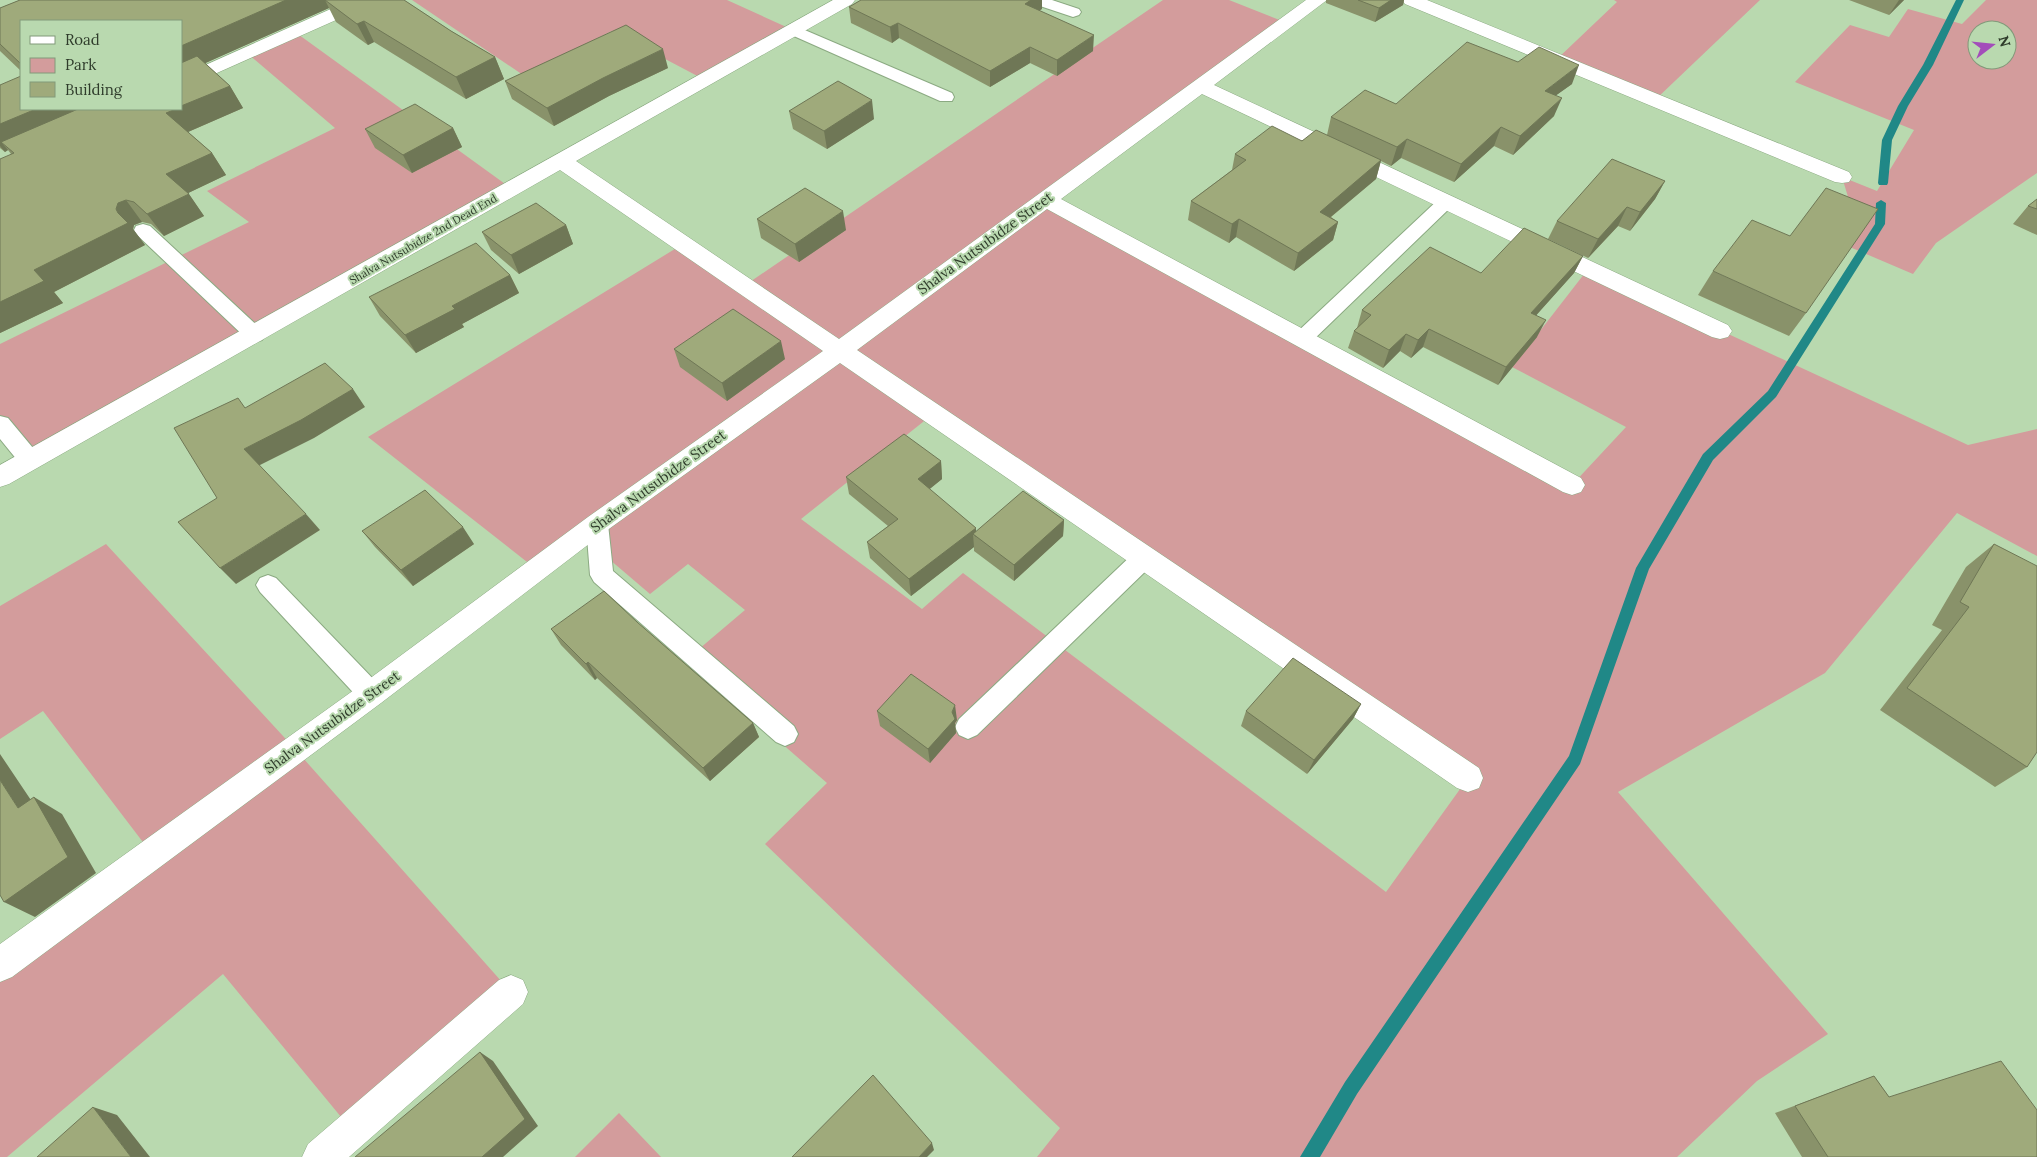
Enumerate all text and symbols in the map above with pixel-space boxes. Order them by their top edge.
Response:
legend [20,20,182,110]
north arrow [1967,20,2017,70]
text: Road [65,30,100,49]
text: N [1994,34,2015,49]
text: Park [65,55,96,74]
text: Building [65,80,123,99]
street label: Shalva Nutsubidze Street [914,188,1057,298]
street label: Shalva Nutsubidze 2nd Dead End [347,191,500,287]
street label: Shalva Nutsubidze Street [587,426,730,536]
street label: Shalva Nutsubidze Street [261,667,404,777]

